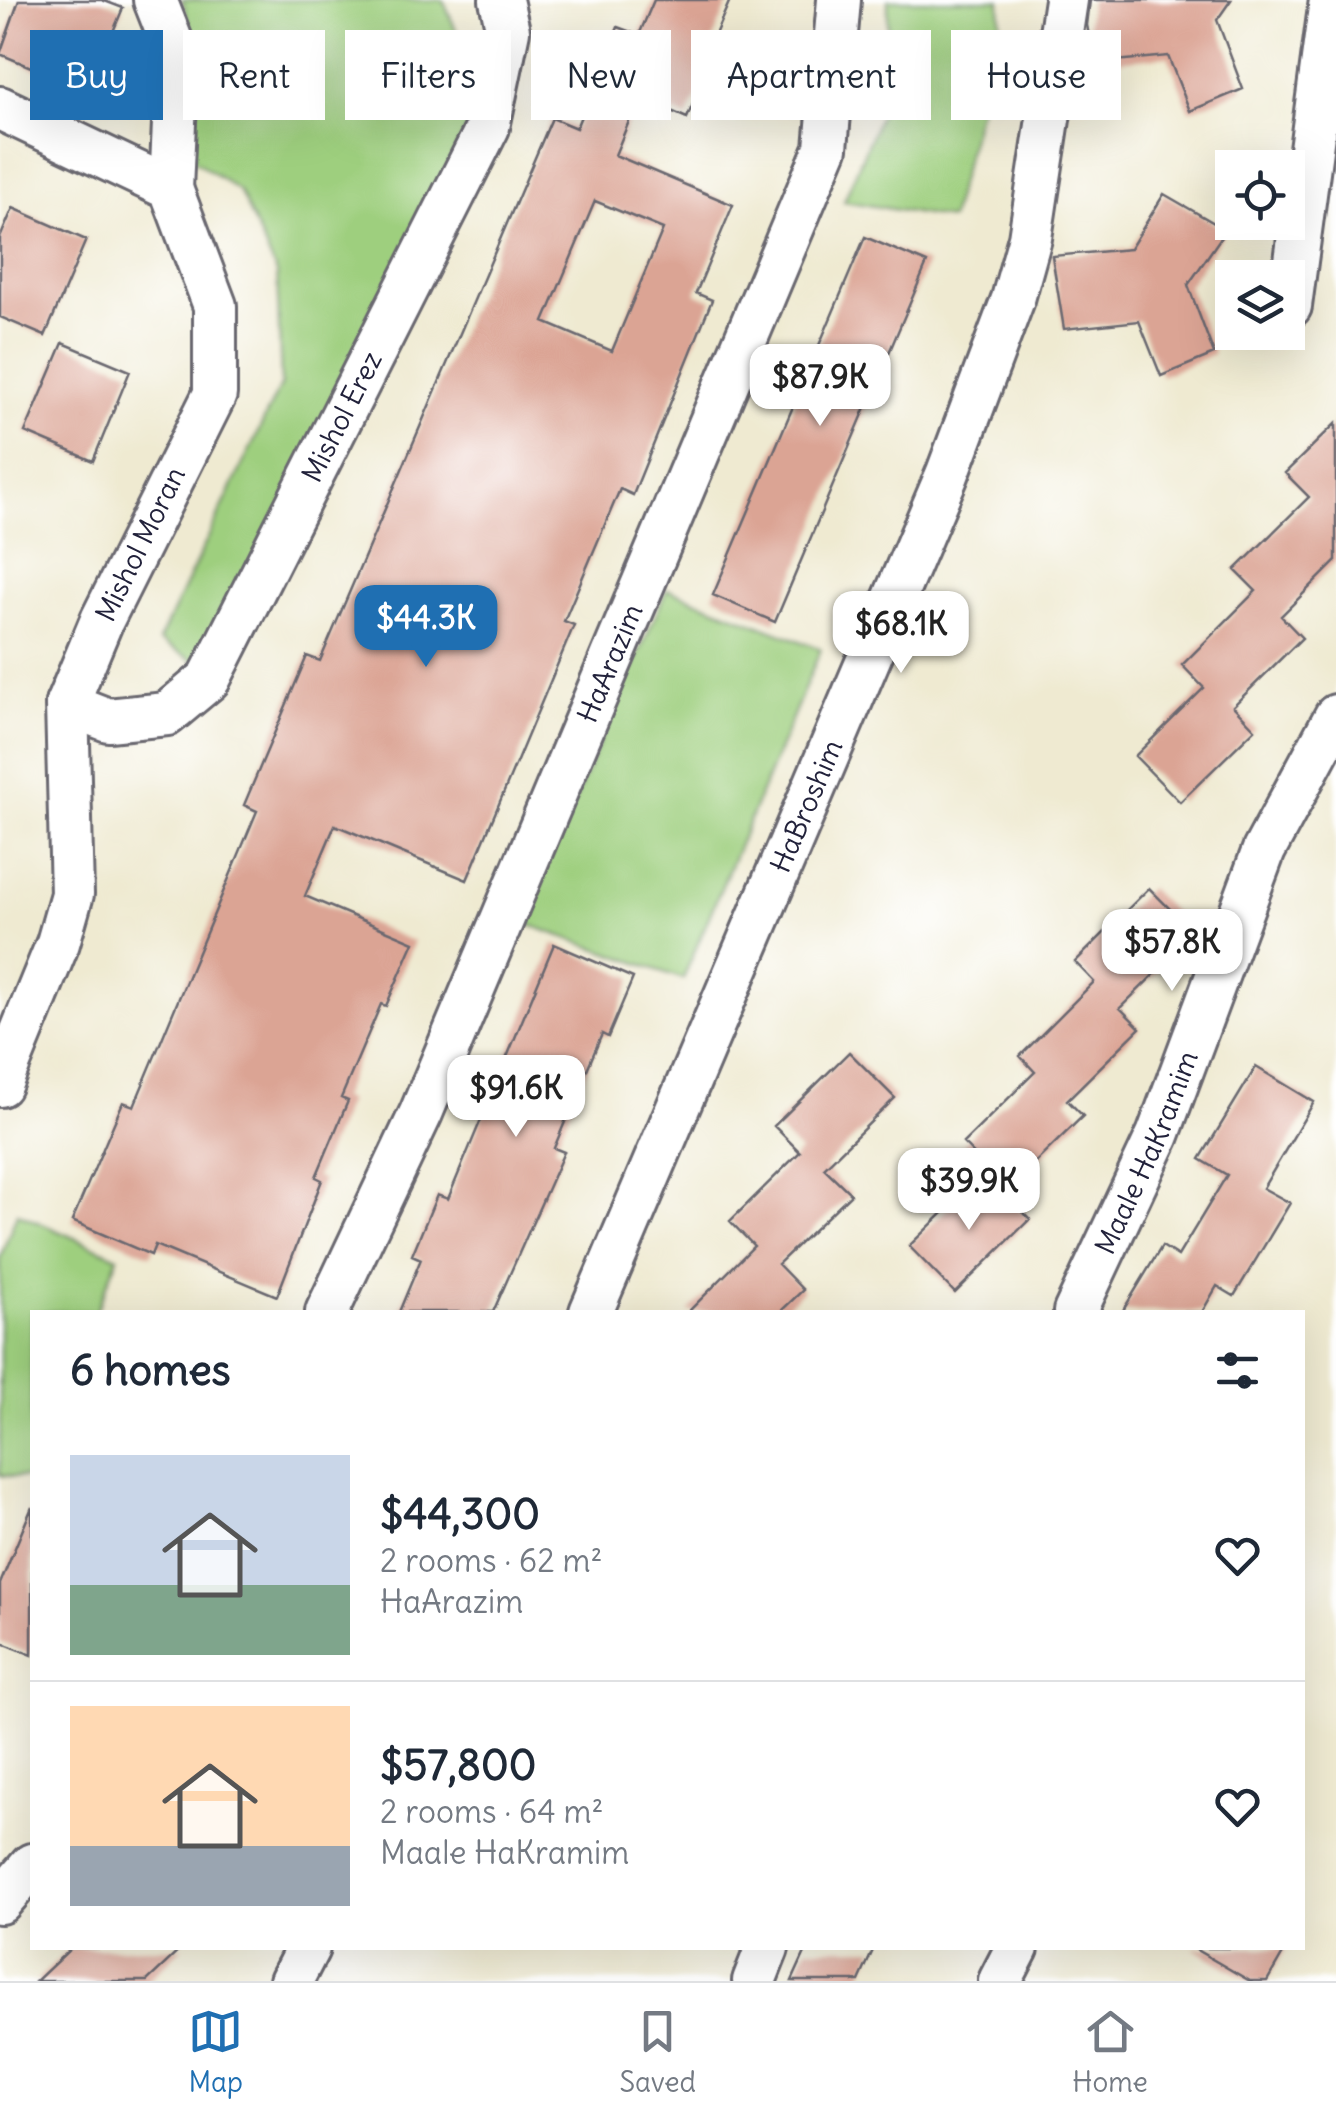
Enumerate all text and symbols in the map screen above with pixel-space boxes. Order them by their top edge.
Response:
chip: Buy [30,30,163,120]
chip: Rent [183,30,325,120]
chip: Filters [345,30,511,120]
chip: New [531,30,671,120]
chip: Apartment [691,30,931,120]
chip: House [951,30,1121,120]
map controls [1215,150,1305,350]
button: locate [1215,150,1305,240]
button: layers [1215,260,1305,350]
pin: $87.9K [739,344,901,429]
street label: Mishol Erez [294,345,390,488]
text: $87.9K [772,356,868,397]
street label: Mishol Moran [87,461,193,627]
pin: $44.3K [345,585,507,670]
pin: $68.1K [820,591,982,676]
text: $44.3K [376,597,476,638]
street label: HaArazim [569,598,651,728]
text: $68.1K [855,603,947,644]
street label: HaBroshim [762,734,850,878]
pin: $57.8K [1091,909,1253,994]
text: $57.8K [1124,921,1220,962]
street label: Maale HaKramim [1087,1046,1206,1260]
pin: $91.6K [435,1055,597,1140]
text: $91.6K [469,1067,563,1108]
pin: $39.9K [888,1148,1050,1233]
text: $39.9K [920,1160,1018,1201]
icon: filters [1210,1343,1265,1398]
text: 6 homes [70,1344,231,1396]
text: $44,300 [380,1488,540,1540]
icon: home [150,1495,270,1615]
icon: heart [1210,1528,1265,1583]
text: 2 rooms · 62 m² [380,1540,603,1581]
text: HaArazim [380,1581,523,1622]
text: $57,800 [380,1739,536,1791]
icon: home [150,1746,270,1866]
icon: heart [1210,1779,1265,1834]
text: 2 rooms · 64 m² [380,1791,603,1832]
text: Maale HaKramim [380,1832,629,1873]
tab: Map [188,2004,243,2100]
tab: Saved [619,2004,696,2100]
tab: Home [1072,2004,1148,2100]

